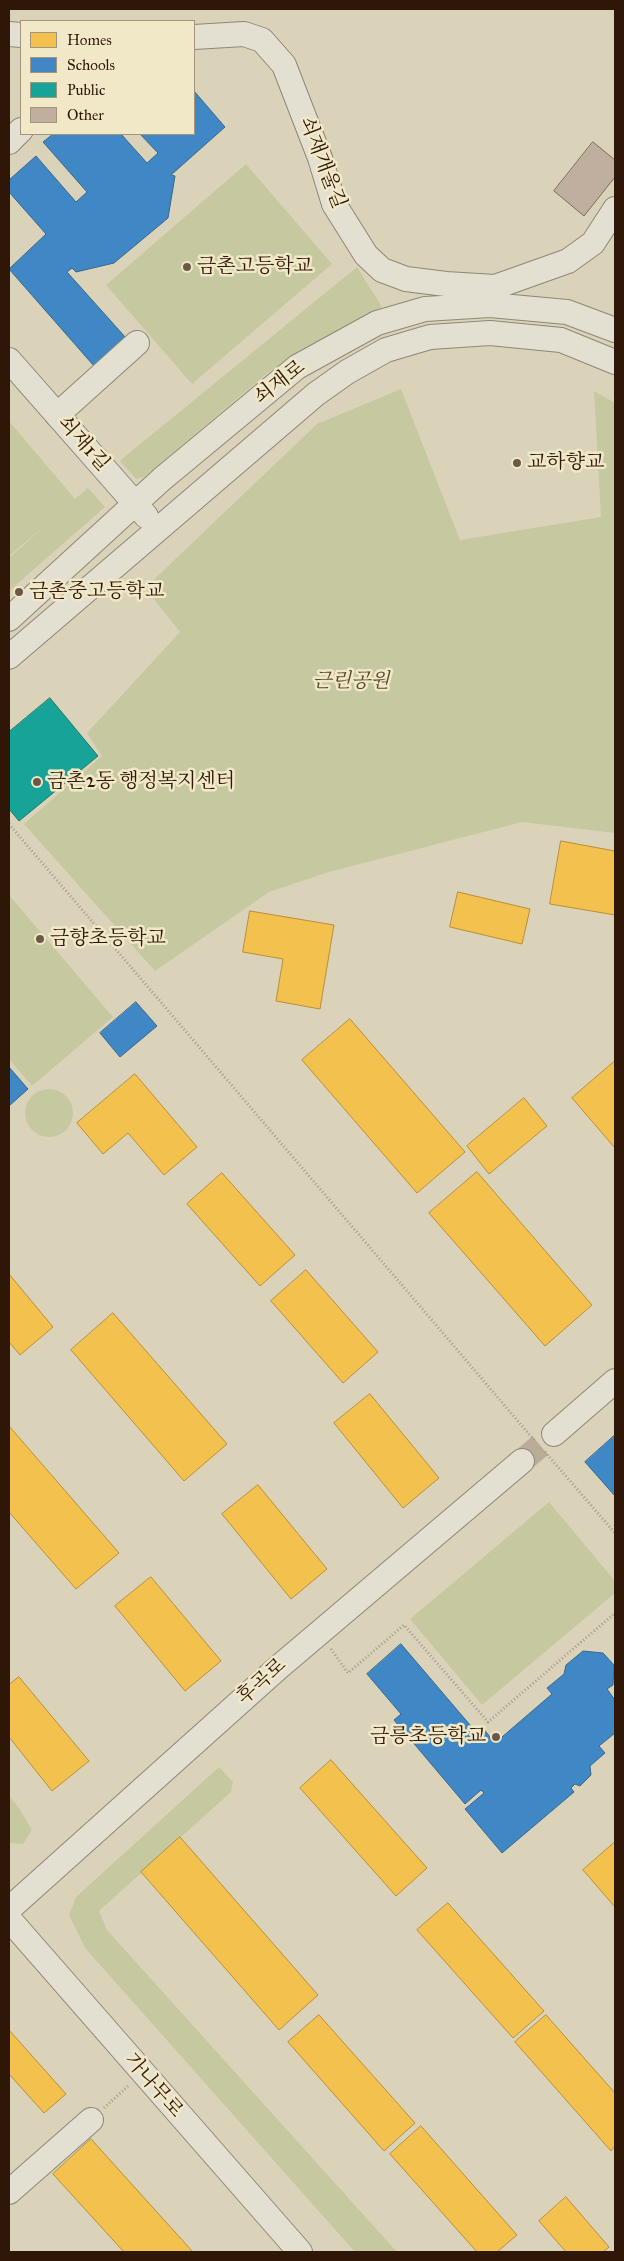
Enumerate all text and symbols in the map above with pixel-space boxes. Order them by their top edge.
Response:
legend [20,20,195,135]
text: Homes [67,31,112,49]
text: Schools [67,56,115,74]
text: Public [67,81,105,99]
text: Other [67,106,104,124]
street label: 쇠재개울길 [293,114,351,212]
place label: 금촌고등학교 [197,255,313,279]
marker: 금촌고등학교 [181,261,193,273]
street label: 쇠재로 [250,356,310,410]
street label: 쇠재1길 [52,411,114,477]
place label: 교하향교 [527,451,604,475]
marker: 교하향교 [511,457,523,469]
place label: 금촌중고등학교 [29,580,164,604]
marker: 금촌중고등학교 [13,586,25,598]
park label: 근린공원 [312,670,390,694]
place label: 금촌2동 행정복지센터 [47,770,235,794]
marker: 금촌2동 행정복지센터 [31,776,43,788]
place label: 금향초등학교 [50,927,166,951]
marker: 금향초등학교 [34,933,46,945]
street label: 후곡로 [232,1654,292,1710]
place label: 금릉초등학교 [370,1725,486,1749]
marker: 금릉초등학교 [490,1731,502,1743]
street label: 가나무로 [119,2049,187,2123]

